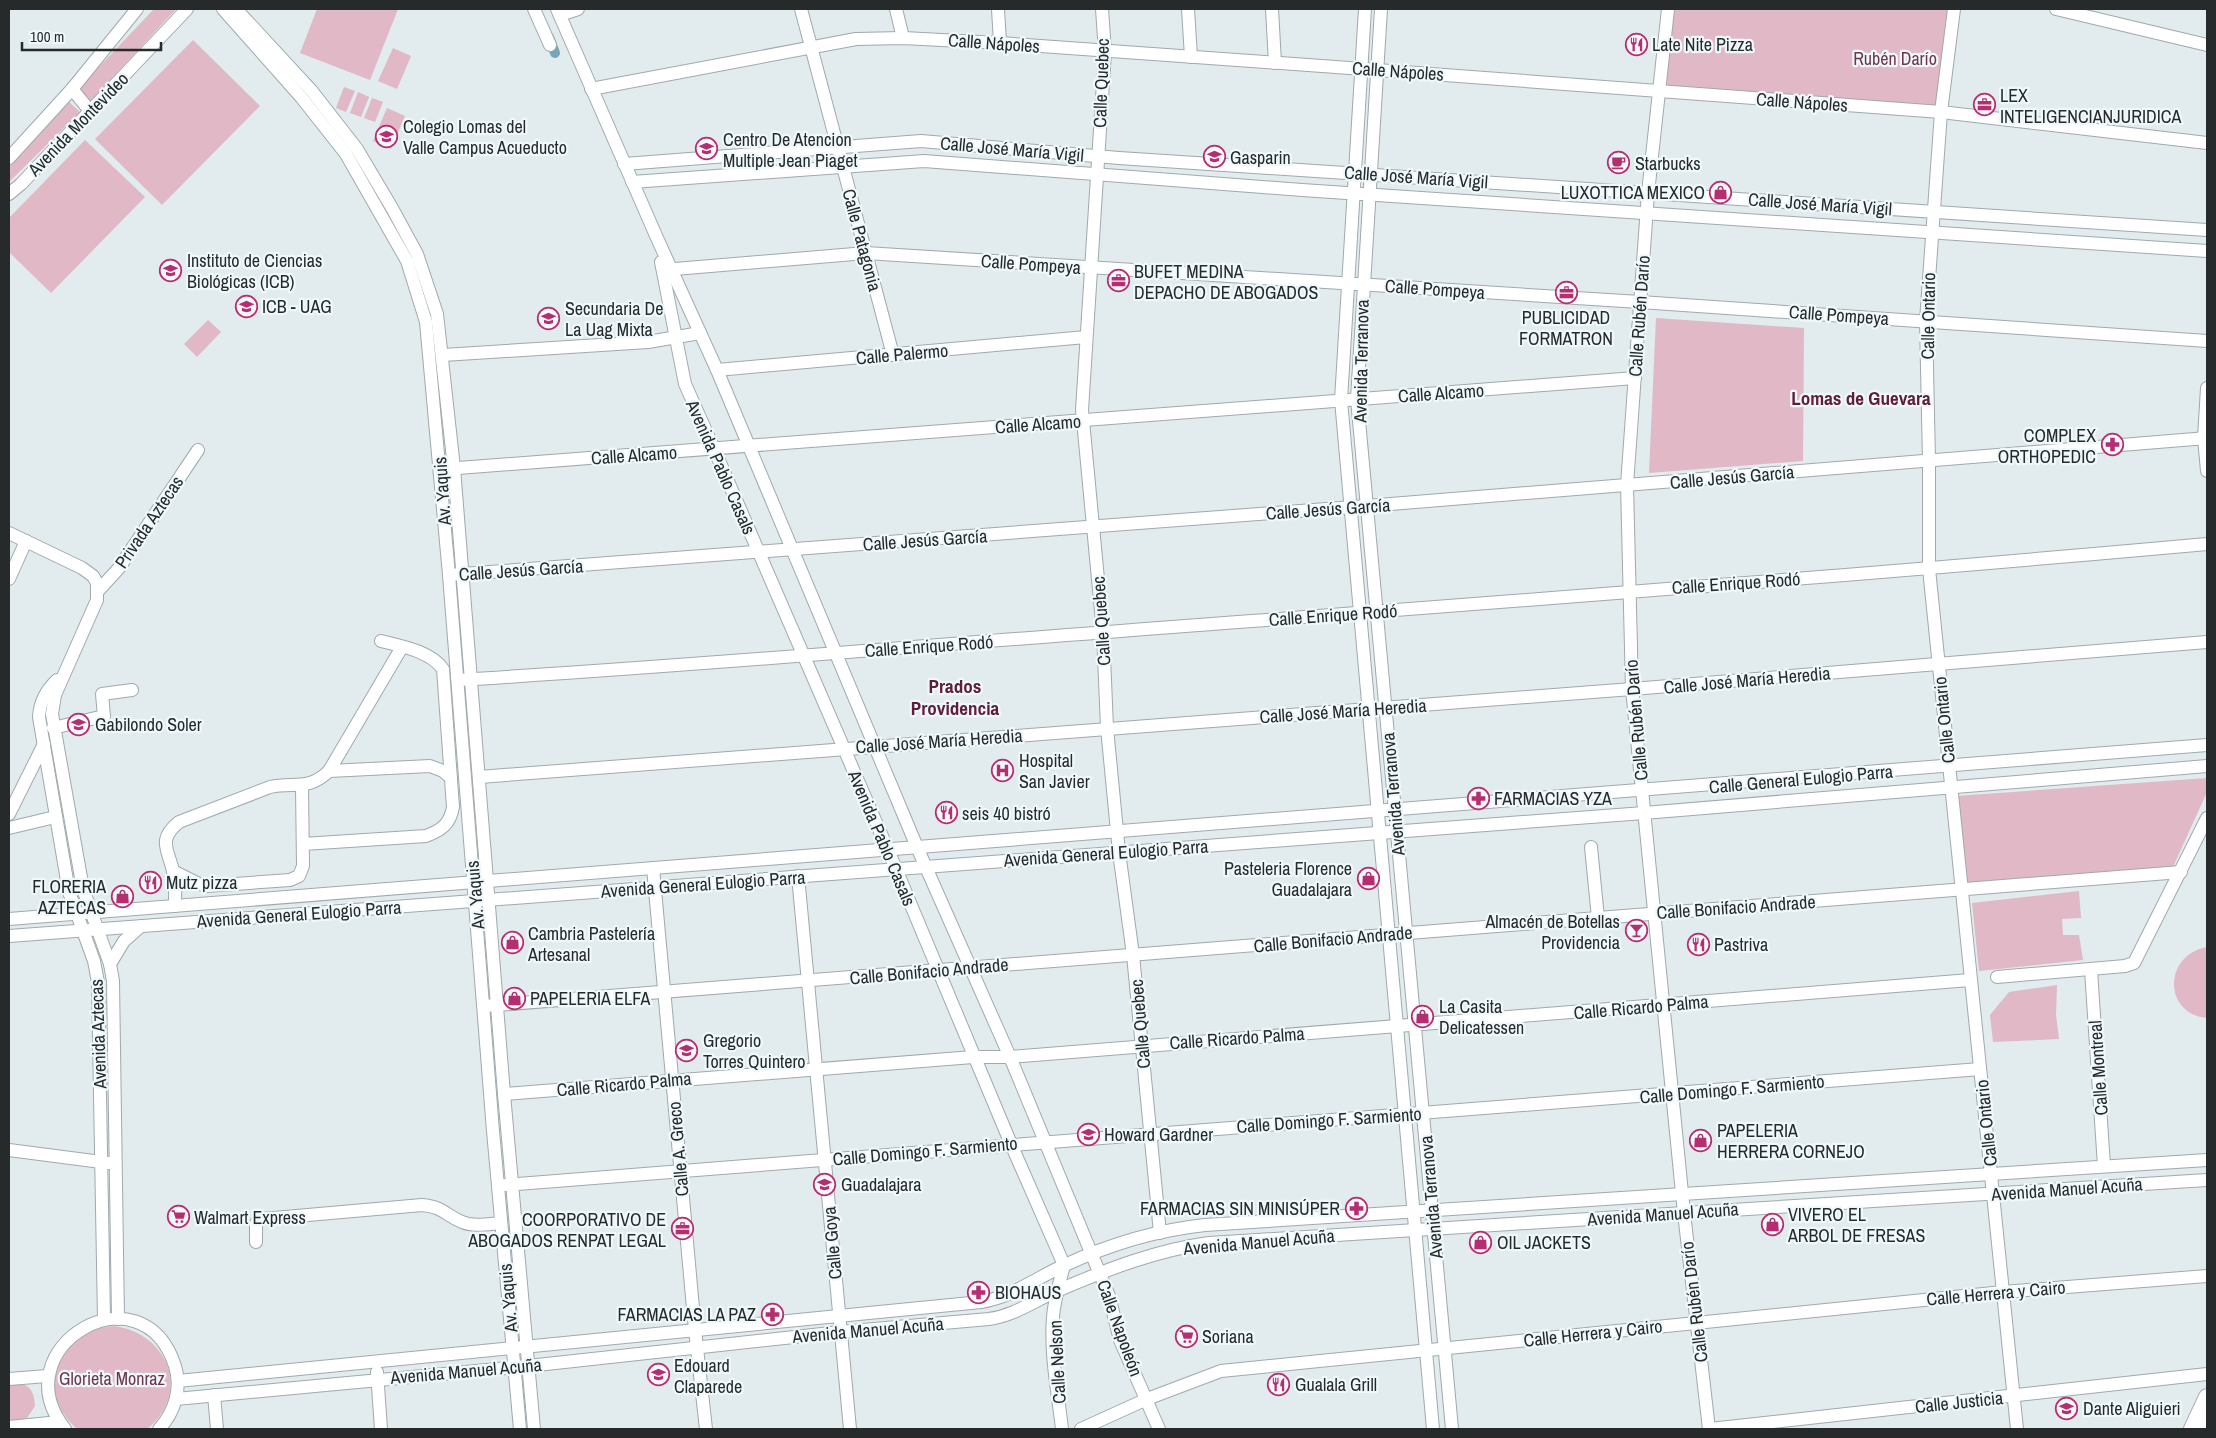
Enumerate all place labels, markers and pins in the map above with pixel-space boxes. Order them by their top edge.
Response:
restaurant icon: Late Nite Pizza [1624,32,1648,56]
place label: Late Nite Pizza [1652,32,1753,57]
place label: LEX INTELIGENCIANJURIDICA [2000,83,2181,129]
office icon: LEX INTELIGENCIANJURIDICA [1972,93,1996,117]
place label: Colegio Lomas del Valle Campus Acueducto [403,114,567,160]
school or university icon: Colegio Lomas del Valle Campus Acueducto [375,124,399,148]
place label: Centro De Atencion Multiple Jean Piaget [723,127,858,173]
school or university icon: Centro De Atencion Multiple Jean Piaget [695,137,719,161]
school or university icon: Gasparin [1202,145,1226,169]
place label: Gasparin [1230,145,1291,170]
cafe icon: Starbucks [1607,151,1631,175]
place label: Starbucks [1635,151,1701,176]
place label: LUXOTTICA MEXICO [1561,180,1705,205]
shop icon: LUXOTTICA MEXICO [1709,180,1733,204]
place label: Instituto de Ciencias Biológicas (ICB) [187,248,322,294]
school or university icon: Instituto de Ciencias Biológicas (ICB) [159,258,183,282]
place label: BUFET MEDINA DEPACHO DE ABOGADOS [1134,259,1318,305]
office icon: BUFET MEDINA DEPACHO DE ABOGADOS [1106,269,1130,293]
office icon: PUBLICIDAD FORMATRON [1554,280,1578,304]
school or university icon: ICB - UAG [234,294,258,318]
place label: ICB - UAG [262,294,332,319]
place label: Secundaria De La Uag Mixta [565,296,663,342]
place label: PUBLICIDAD FORMATRON [1519,305,1613,351]
school or university icon: Secundaria De La Uag Mixta [537,306,561,330]
place label: COMPLEX ORTHOPEDIC [1998,423,2096,469]
pharmacy icon: COMPLEX ORTHOPEDIC [2100,433,2124,457]
school or university icon: Gabilondo Soler [67,712,91,736]
place label: Gabilondo Soler [95,712,202,737]
place label: Hospital San Javier [1019,748,1090,794]
hospital icon: Hospital San Javier [991,758,1015,782]
pharmacy icon: FARMACIAS YZA [1466,786,1490,810]
place label: FARMACIAS YZA [1494,786,1612,811]
restaurant icon: seis 40 bistró [934,801,958,825]
place label: seis 40 bistró [962,801,1051,826]
place label: Pasteleria Florence Guadalajara [1224,856,1352,902]
shop icon: Pasteleria Florence Guadalajara [1356,866,1380,890]
restaurant icon: Mutz pizza [138,870,162,894]
place label: Mutz pizza [166,870,237,895]
place label: FLORERIA AZTECAS [32,874,106,920]
shop icon: FLORERIA AZTECAS [110,884,134,908]
place label: Almacén de Botellas Providencia [1484,909,1620,955]
bar icon: Almacén de Botellas Providencia [1624,919,1648,943]
place label: Cambria Pastelería Artesanal [527,921,655,967]
shop icon: Cambria Pastelería Artesanal [500,931,524,955]
restaurant icon: Pastriva [1686,932,1710,956]
place label: Pastriva [1714,932,1768,957]
shop icon: PAPELERIA ELFA [502,986,526,1010]
place label: PAPELERIA ELFA [530,986,651,1011]
place label: La Casita Delicatessen [1439,994,1524,1040]
shop icon: La Casita Delicatessen [1411,1004,1435,1028]
place label: Gregorio Torres Quintero [703,1028,806,1074]
school or university icon: Gregorio Torres Quintero [675,1038,699,1062]
place label: PAPELERIA HERRERA CORNEJO [1717,1118,1865,1164]
school or university icon: Howard Gardner [1076,1122,1100,1146]
place label: Howard Gardner [1104,1122,1213,1147]
shop icon: PAPELERIA HERRERA CORNEJO [1689,1128,1713,1152]
school or university icon: Guadalajara [813,1172,837,1196]
place label: Guadalajara [841,1172,921,1197]
place label: FARMACIAS SIN MINISÚPER [1140,1196,1340,1221]
pharmacy icon: FARMACIAS SIN MINISÚPER [1344,1196,1368,1220]
place label: VIVERO EL ARBOL DE FRESAS [1787,1202,1925,1248]
supermarket icon: Walmart Express [166,1205,190,1229]
place label: Walmart Express [194,1205,306,1230]
place label: COORPORATIVO DE ABOGADOS RENPAT LEGAL [467,1207,666,1253]
shop icon: VIVERO EL ARBOL DE FRESAS [1760,1212,1784,1236]
office icon: COORPORATIVO DE ABOGADOS RENPAT LEGAL [670,1217,694,1241]
shop icon: OIL JACKETS [1469,1230,1493,1254]
place label: OIL JACKETS [1497,1230,1591,1255]
pharmacy icon: BIOHAUS [967,1280,991,1304]
place label: BIOHAUS [995,1280,1062,1305]
place label: FARMACIAS LA PAZ [618,1302,756,1327]
pharmacy icon: FARMACIAS LA PAZ [760,1302,784,1326]
supermarket icon: Soriana [1174,1324,1198,1348]
place label: Soriana [1202,1324,1254,1349]
place label: Edouard Claparede [674,1353,742,1399]
school or university icon: Edouard Claparede [646,1363,670,1387]
restaurant icon: Gualala Grill [1267,1372,1291,1396]
place label: Gualala Grill [1295,1372,1377,1397]
school or university icon: Dante Aliguieri [2055,1396,2079,1420]
place label: Dante Aliguieri [2083,1396,2181,1421]

